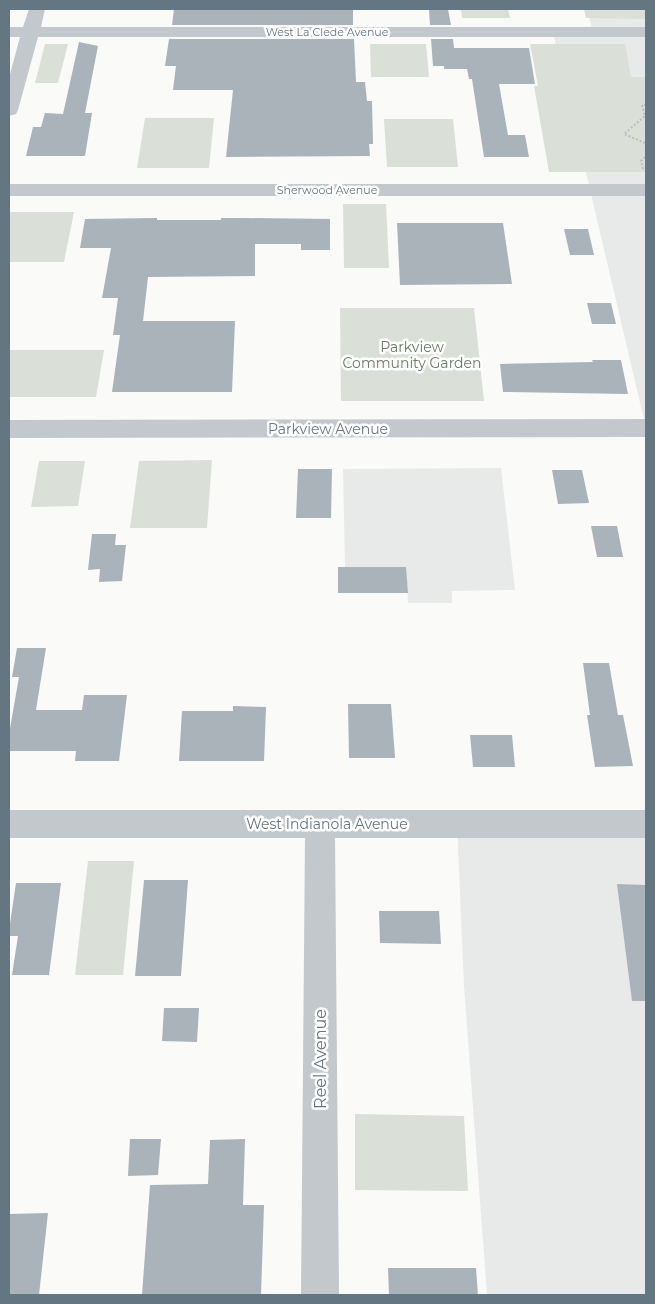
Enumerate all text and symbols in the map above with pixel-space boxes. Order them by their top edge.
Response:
street label: West La Clede Avenue [266,25,389,39]
street label: Sherwood Avenue [277,183,378,197]
park label: Parkview Community Garden [343,338,481,372]
street label: Parkview Avenue [268,420,388,438]
street label: West Indianola Avenue [246,815,408,833]
street label: Reel Avenue [311,1009,330,1109]

